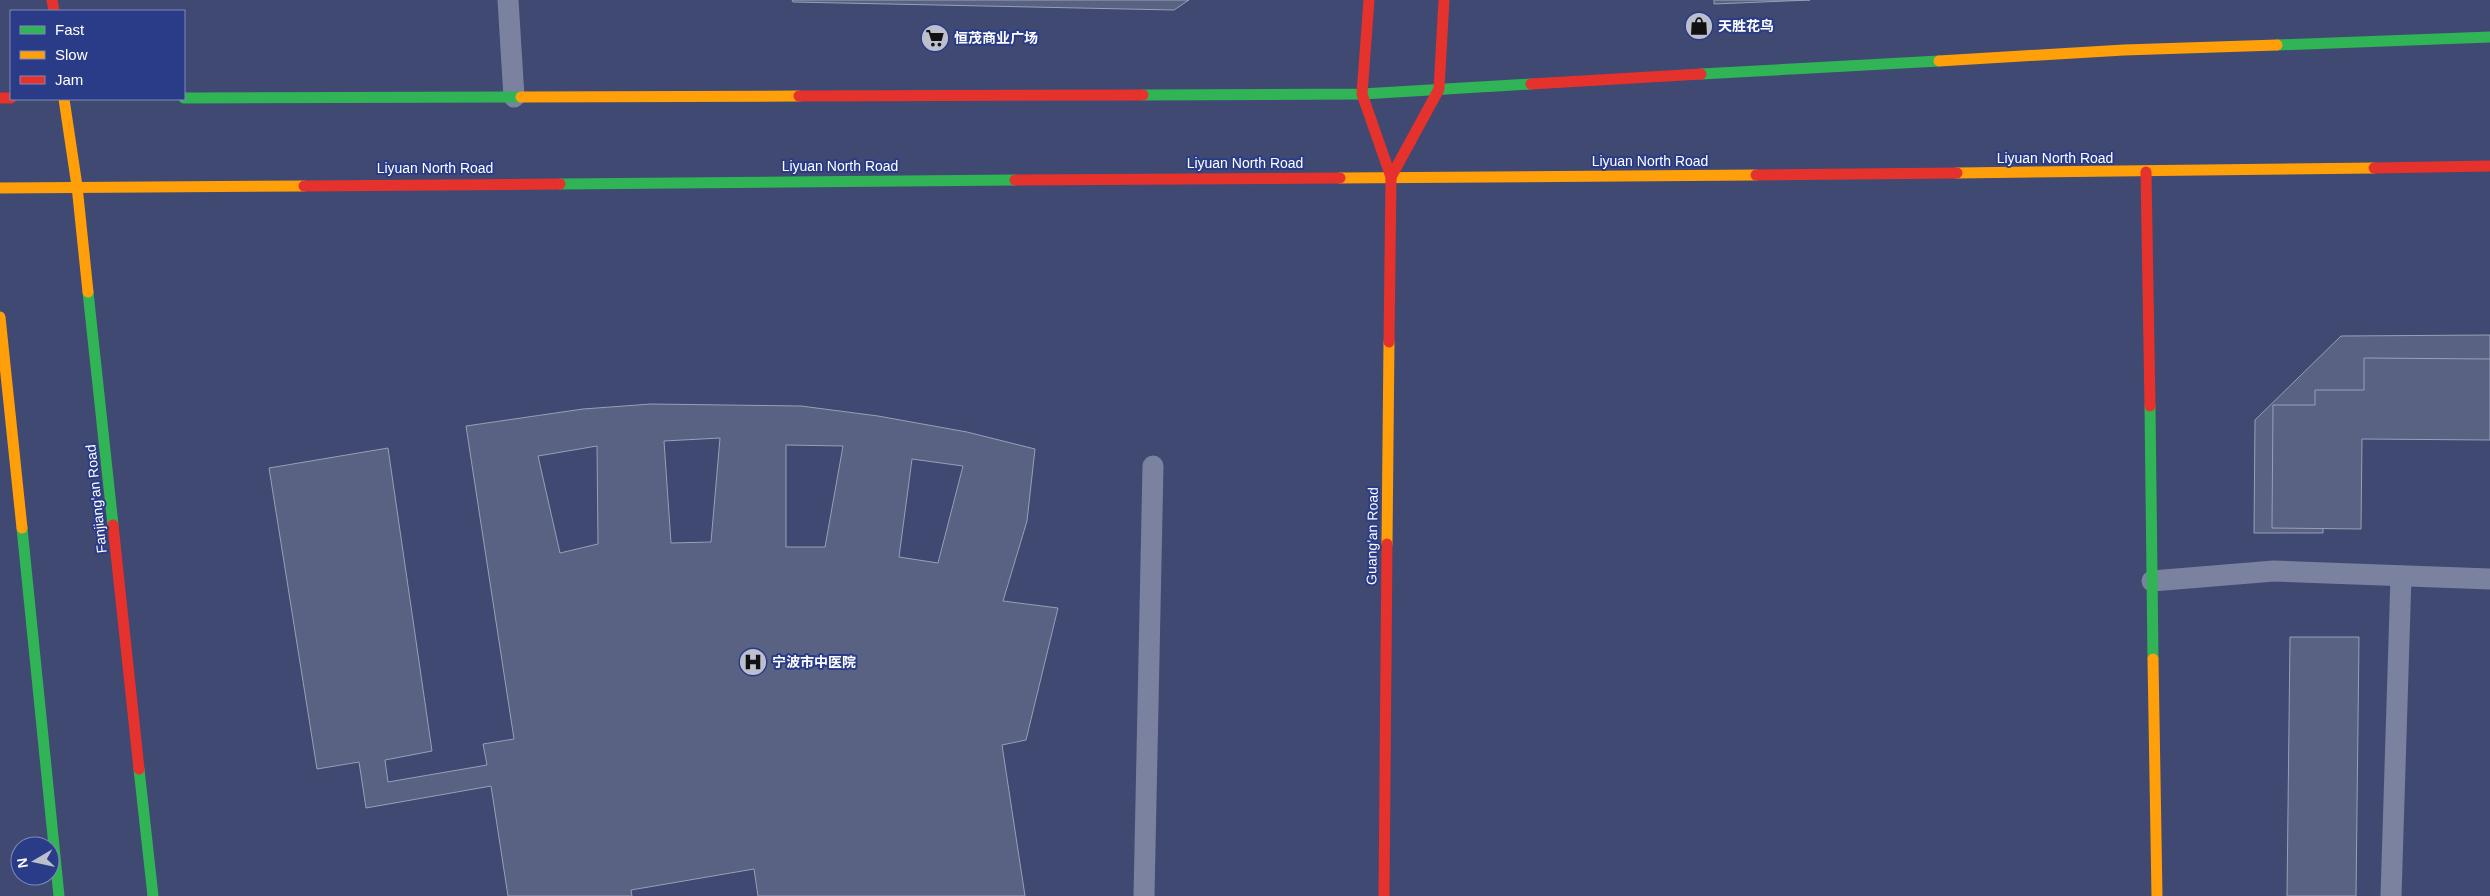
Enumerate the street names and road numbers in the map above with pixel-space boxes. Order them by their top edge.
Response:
street label: Liyuan North Road [1997,150,2113,166]
street label: Liyuan North Road [1592,153,1708,169]
street label: Liyuan North Road [1187,155,1303,171]
street label: Liyuan North Road [782,158,898,174]
street label: Liyuan North Road [377,160,493,176]
street label: Fanjiang'an Road [82,444,110,554]
street label: Guang'an Road [1363,487,1381,585]

